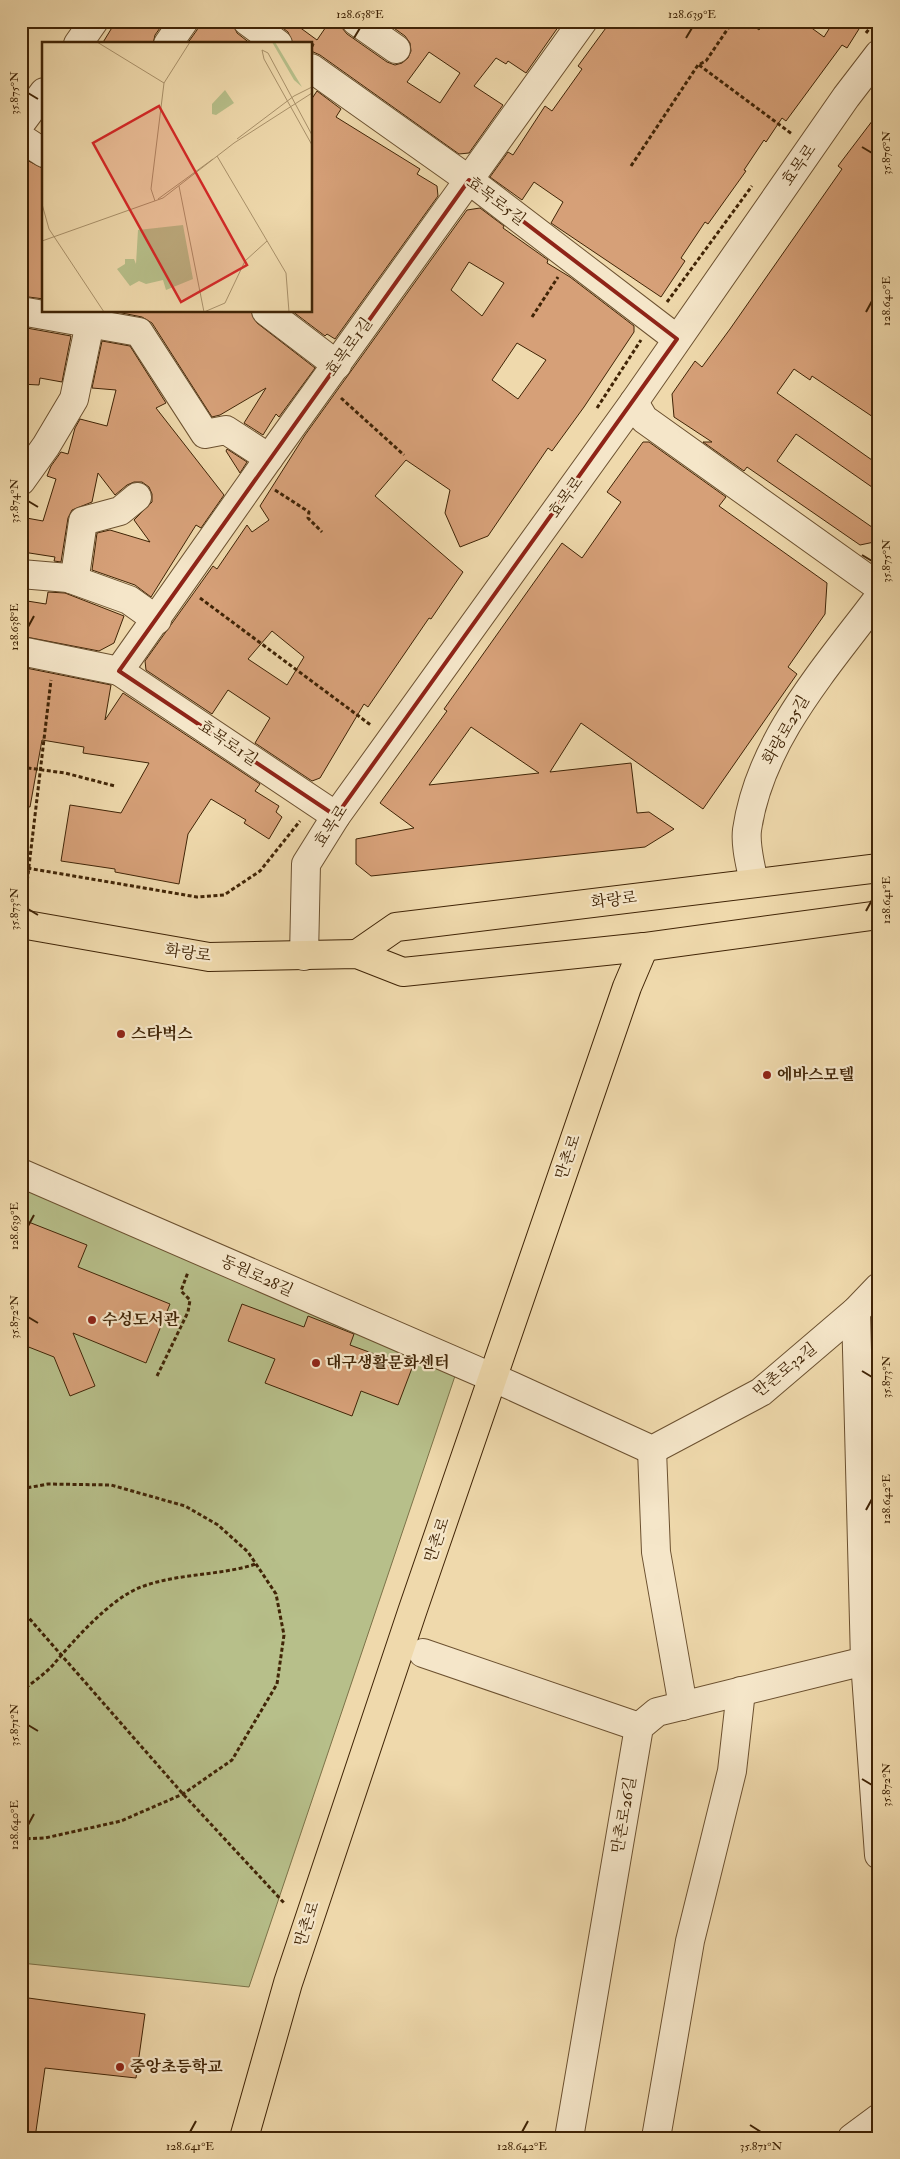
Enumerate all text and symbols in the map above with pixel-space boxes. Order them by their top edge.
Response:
text: 128.638°E [336,7,384,22]
text: 128.639°E [668,7,716,22]
inset map [42,42,312,312]
text: 35.875°N [7,71,22,115]
text: 35.876°N [879,131,894,175]
street label: 효목로 [778,140,821,190]
street label: 효목로5길 [462,172,530,230]
text: 128.640°E [879,276,894,326]
street label: 효목로1길 [321,314,377,380]
street label: 효목로 [544,472,588,522]
text: 35.874°N [7,479,22,523]
text: 35.875°N [879,539,894,583]
text: 128.638°E [7,603,22,651]
street label: 화랑로25길 [758,692,814,768]
street label: 효목로1길 [194,716,262,770]
street label: 효목로 [310,801,352,851]
text: 128.641°E [879,876,894,924]
text: 35.873°N [7,887,22,930]
street label: 화랑로 [590,887,639,913]
street label: 화랑로 [164,940,213,966]
place label: 스타벅스 [131,1024,193,1044]
marker: 스타벅스 [115,1028,127,1040]
place label: 에바스모텔 [777,1065,854,1085]
marker: 에바스모텔 [761,1069,773,1081]
street label: 만촌로 [551,1131,585,1182]
text: 128.639°E [7,1202,22,1250]
street label: 동원로28길 [218,1251,296,1301]
text: 35.872°N [7,1295,22,1339]
place label: 수성도서관 [102,1310,180,1330]
marker: 수성도서관 [86,1314,98,1326]
street label: 만촌로32길 [749,1338,821,1402]
place label: 대구생활문화센터 [326,1353,450,1373]
text: 35.873°N [879,1355,894,1398]
marker: 대구생활문화센터 [310,1357,322,1369]
text: 128.642°E [879,1474,894,1524]
street label: 만촌로 [420,1514,454,1565]
text: 35.871°N [7,1704,22,1746]
text: 35.872°N [879,1763,894,1807]
street label: 만촌로26길 [607,1775,641,1855]
text: 128.640°E [7,1800,22,1850]
street label: 만촌로 [290,1898,324,1949]
place label: 중앙초등학교 [130,2057,223,2077]
marker: 중앙초등학교 [114,2061,126,2073]
text: 128.641°E [166,2139,214,2154]
text: 128.642°E [497,2139,547,2154]
text: 35.871°N [740,2139,782,2154]

